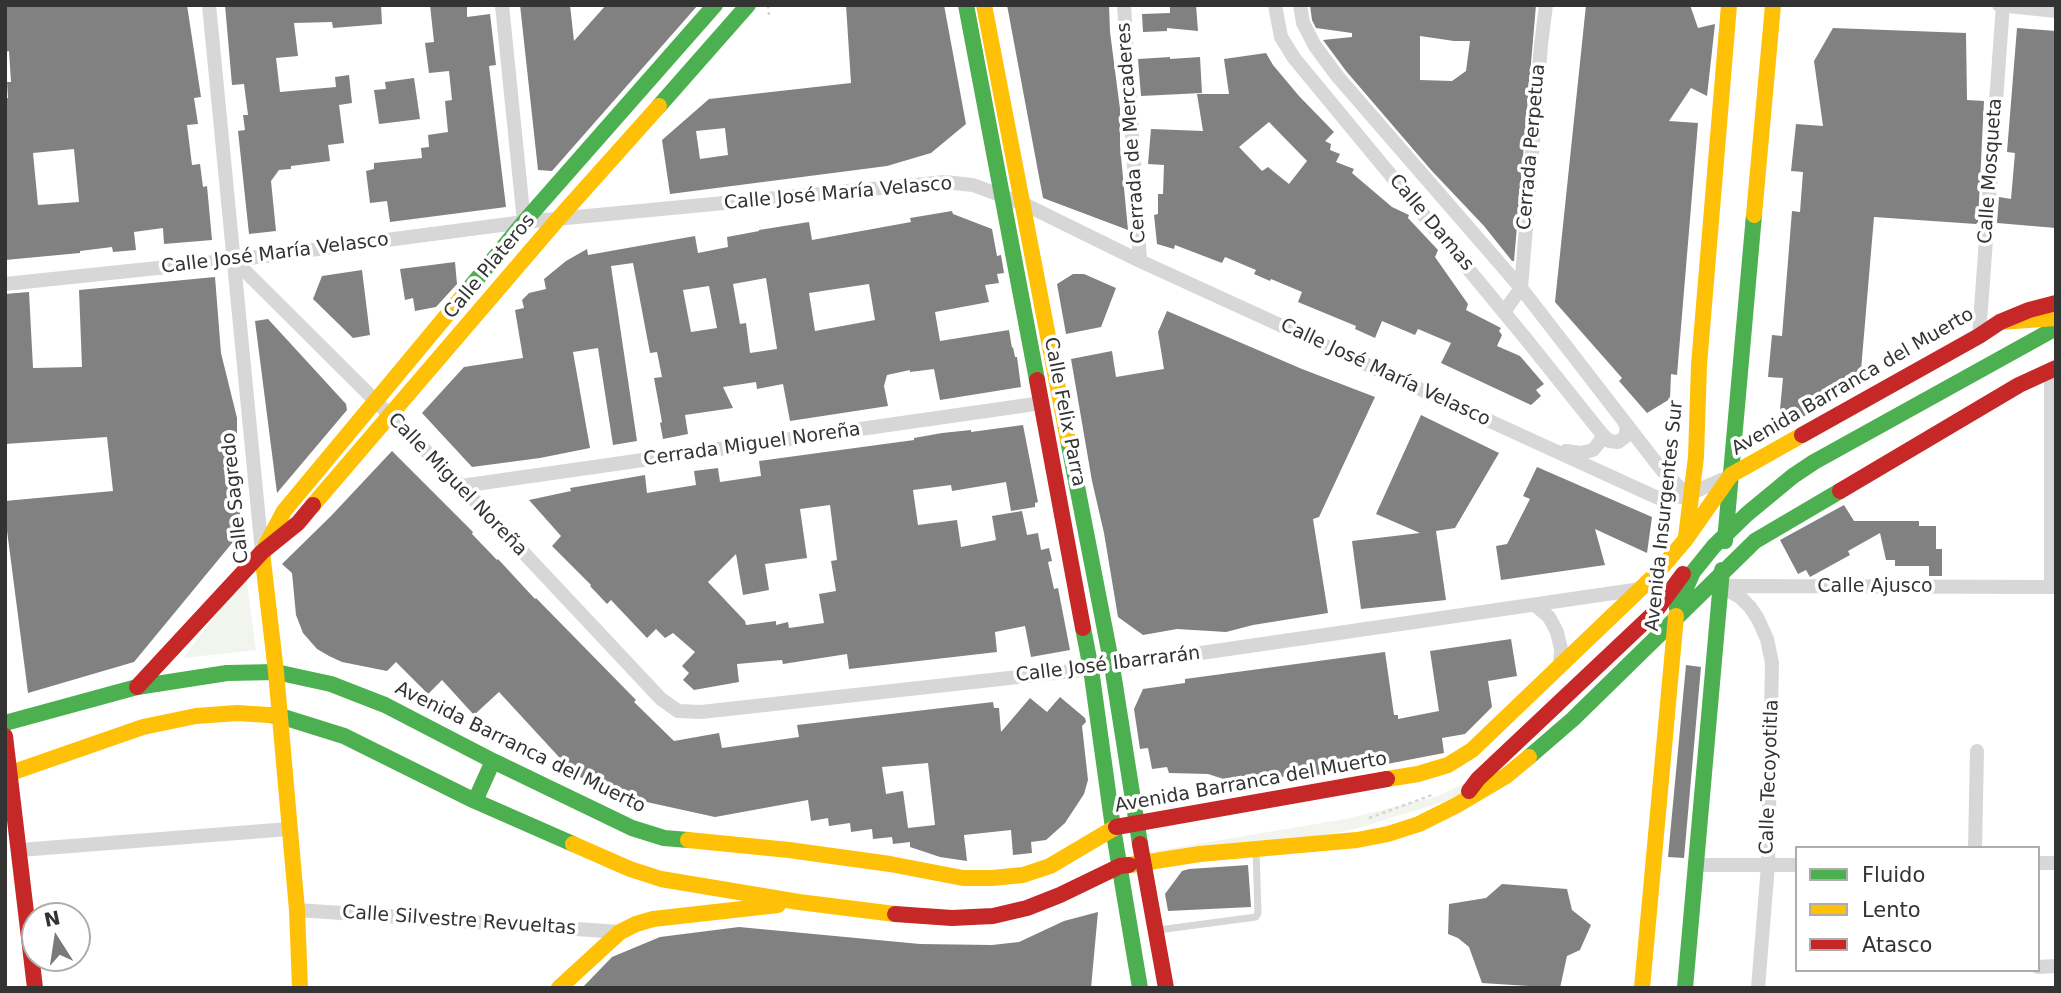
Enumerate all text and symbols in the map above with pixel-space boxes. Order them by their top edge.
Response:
street label: Cerrada de Mercaderes [1113,22,1151,244]
street label: Cerrada Perpetua [1513,63,1551,231]
street label: Calle Mosqueta [1975,97,2007,245]
street label: Calle Damas [1384,170,1478,276]
street label: Calle José María Velasco [723,173,953,215]
street label: Calle Plateros [440,210,540,324]
street label: Calle José María Velasco [160,229,390,279]
street label: Avenida Barranca del Muerto [1728,303,1978,461]
street label: Calle José María Velasco [1276,314,1494,432]
street label: Calle Felix Parra [1038,335,1090,489]
street label: Avenida Insurgentes Sur [1642,400,1688,632]
street label: Calle Miguel Noreña [383,409,531,561]
street label: Cerrada Miguel Noreña [642,418,862,472]
street label: Calle Sagredo [218,431,254,565]
street label: Calle Ajusco [1817,576,1933,598]
street label: Calle José Ibarrarán [1014,642,1202,688]
street label: Avenida Barranca del Muerto [391,677,649,819]
street label: Calle Tecoyotitla [1756,699,1784,855]
street label: Avenida Barranca del Muerto [1113,748,1389,818]
legend [1795,846,2040,972]
text: Fluido [1862,863,1925,887]
text: Lento [1862,898,1921,922]
street label: Calle Silvestre Revueltas [341,901,577,941]
north arrow [21,902,91,972]
text: N [42,906,62,931]
text: Atasco [1862,933,1932,957]

